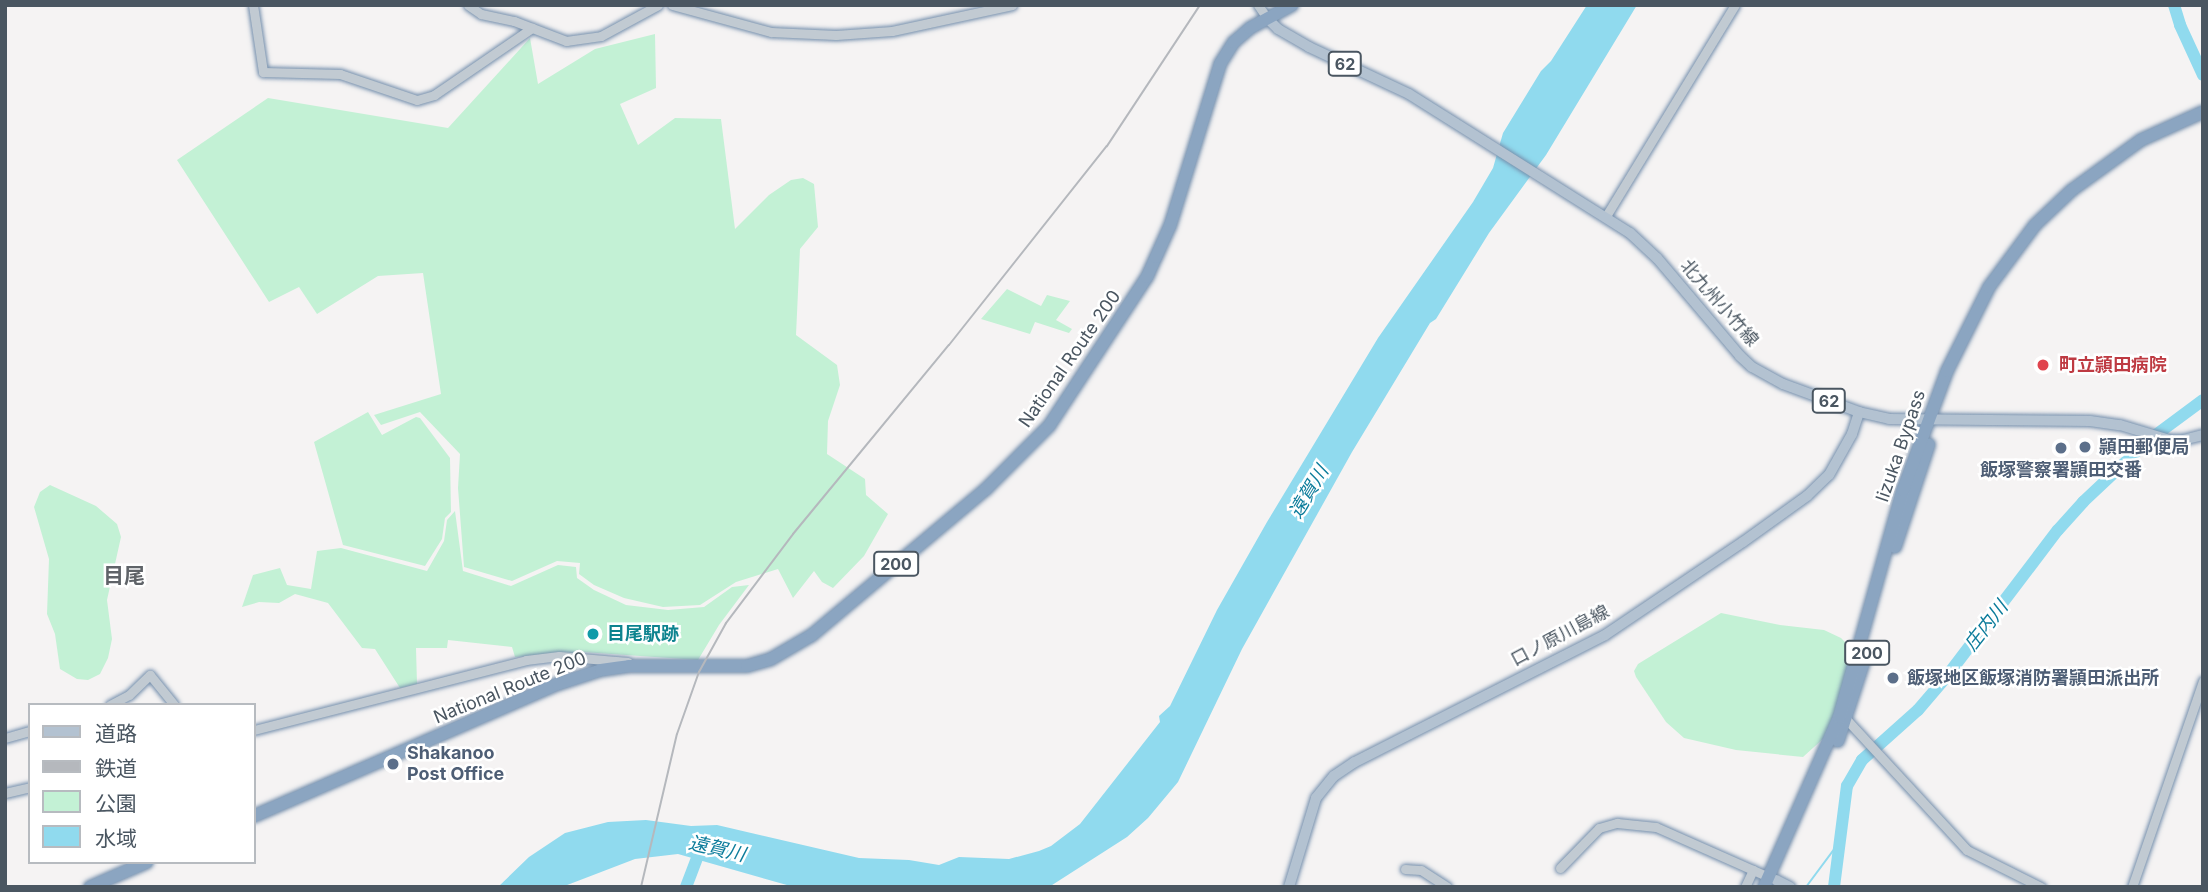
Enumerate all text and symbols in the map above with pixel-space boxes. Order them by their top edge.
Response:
road number: 62 [1328,52,1362,76]
street label: 北九州小竹線 [1675,255,1763,351]
street label: National Route 200 [1015,286,1125,432]
place label: 町立頴田病院 [2059,354,2167,376]
marker: 町立頴田病院 [2033,355,2053,375]
street label: Iizuka Bypass [1872,387,1930,505]
road number: 62 [1812,388,1846,414]
place label: 頴田郵便局 [2099,436,2189,458]
marker: 頴田郵便局 [2077,439,2093,455]
marker: 飯塚警察署頴田交番 [2053,440,2069,456]
place label: 飯塚警察署頴田交番 [1980,459,2142,481]
water label: 遠賀川 [1285,462,1333,522]
road number: 200 [872,552,920,576]
district label: 目尾 [103,563,145,589]
water label: 庄内川 [1959,597,2013,655]
street label: 口ノ原川島線 [1507,601,1613,671]
place label: 目尾駅跡 [607,623,679,645]
marker: 目尾駅跡 [585,626,601,642]
road number: 200 [1842,640,1892,666]
street label: National Route 200 [431,648,589,728]
place label: 飯塚地区飯塚消防署頴田派出所 [1907,667,2159,689]
marker: 飯塚地区飯塚消防署頴田派出所 [1885,670,1901,686]
legend [28,703,256,864]
text: 道路 [95,721,137,746]
place label: Shakanoo Post Office [407,743,504,786]
text: 鉄道 [95,756,137,781]
marker: Shakanoo Post Office [385,756,401,772]
text: 公園 [95,791,137,816]
text: 水域 [95,826,137,851]
water label: 遠賀川 [687,831,747,867]

